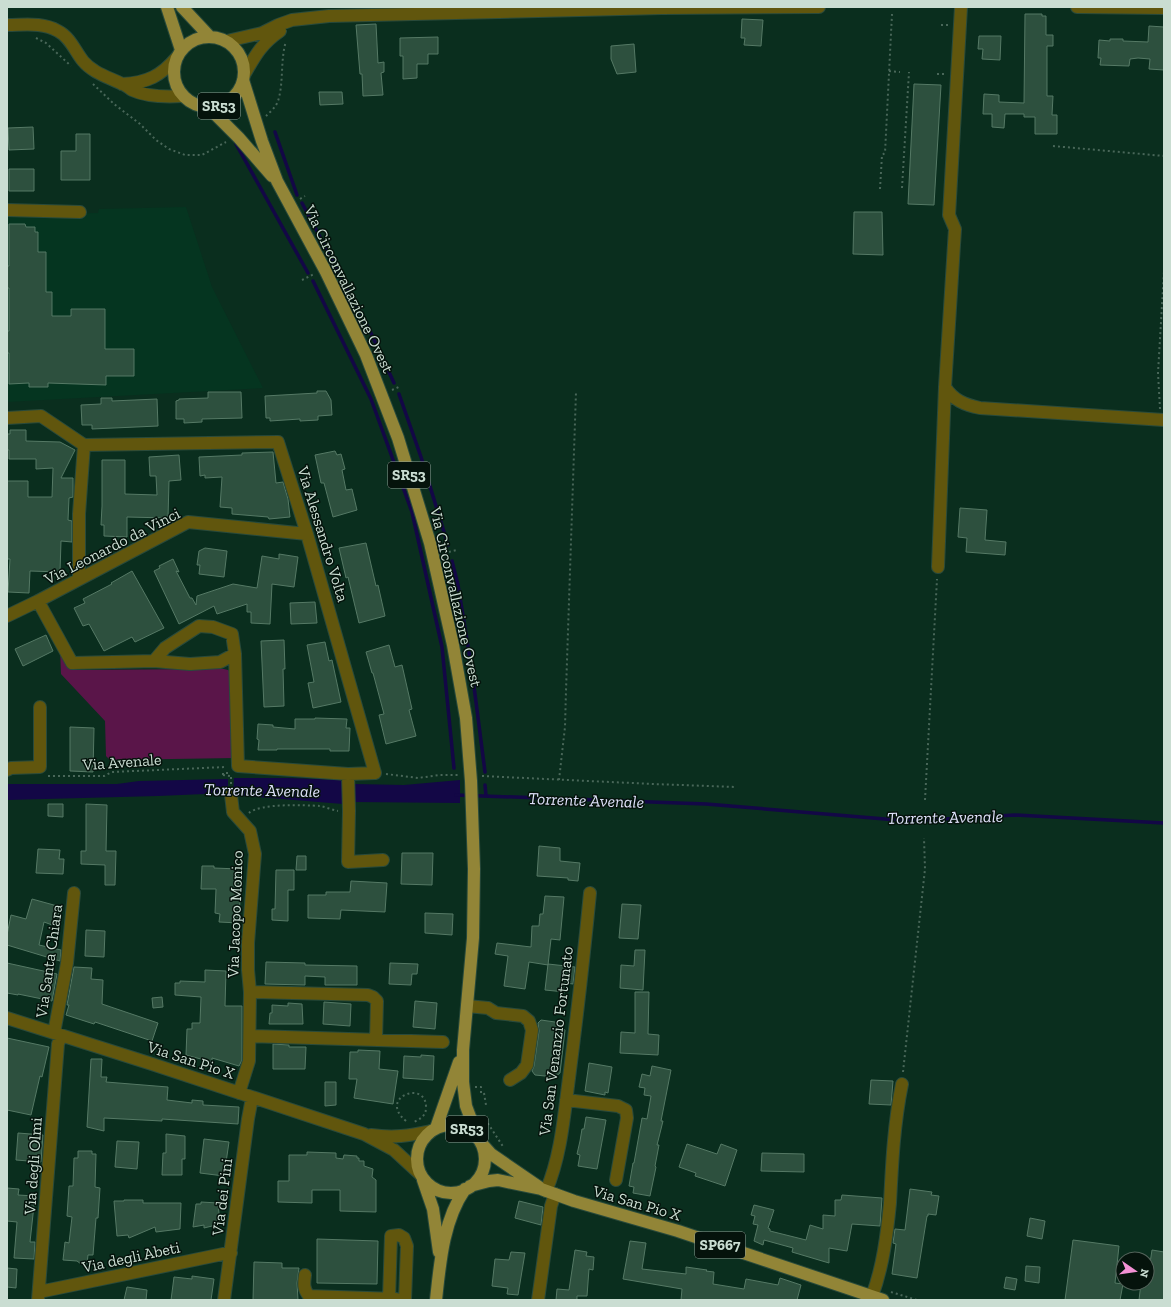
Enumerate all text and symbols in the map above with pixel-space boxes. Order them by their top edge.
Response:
road number: SR53 [198,93,240,119]
street label: Via Circonvallazione Ovest [300,201,398,376]
road number: SR53 [388,462,430,488]
street label: Via Alessandro Volta [293,463,353,604]
street label: Via Leonardo da Vinci [40,503,183,589]
street label: Via Circonvallazione Ovest [426,504,486,689]
street label: Via Avenale [81,750,162,774]
water label: Torrente Avenale [204,779,320,801]
water label: Torrente Avenale [528,788,644,812]
water label: Torrente Avenale [887,806,1003,828]
street label: Via Jacopo Monico [223,850,247,979]
street label: Via Santa Chiara [31,903,66,1020]
street label: Via San Venanzio Fortunato [535,945,577,1138]
street label: Via San Pio X [144,1037,237,1083]
street label: Via degli Olmi [20,1116,46,1216]
road number: SR53 [446,1116,488,1142]
street label: Via dei Pini [208,1157,236,1238]
street label: Via San Pio X [590,1181,683,1225]
road number: SP667 [695,1232,745,1258]
street label: Via degli Abeti [79,1237,182,1277]
north arrow [1115,1251,1155,1291]
text: N [1137,1268,1152,1279]

